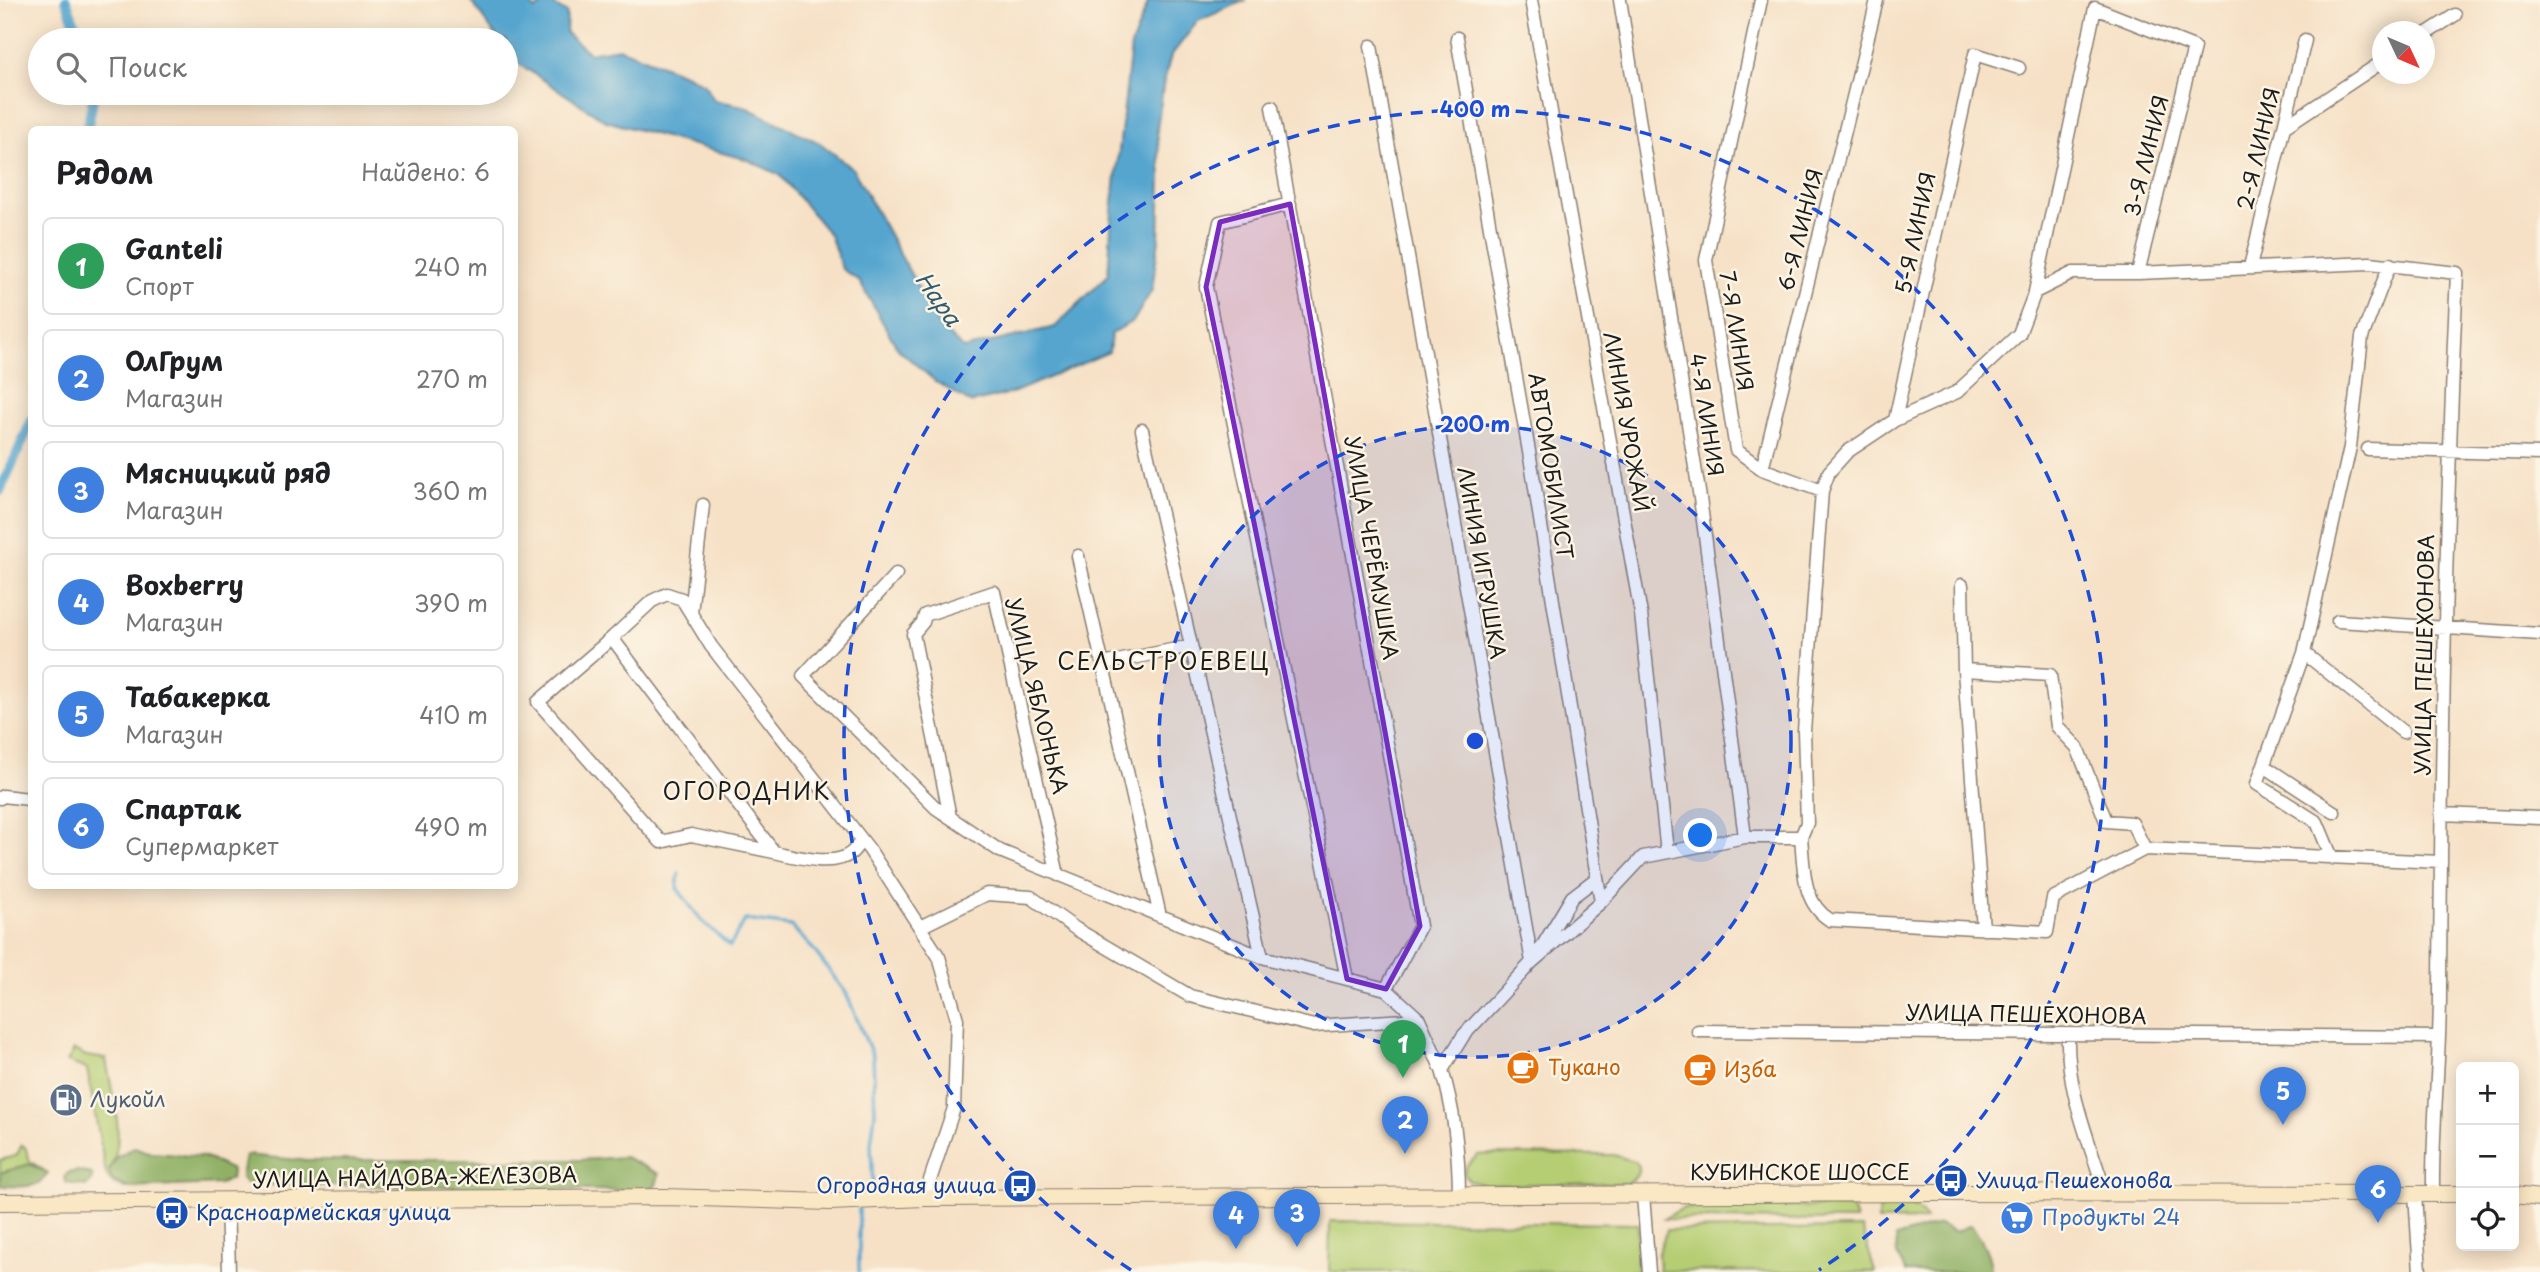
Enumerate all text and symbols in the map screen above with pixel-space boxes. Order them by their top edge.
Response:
north arrow [2372,21,2435,84]
search box [28,28,518,105]
text: Поиск [108,47,187,86]
icon: search [52,48,90,86]
street label: 2-Я ЛИНИЯ [2227,84,2287,213]
text: 400 m [1440,92,1510,124]
street label: 3-Я ЛИНИЯ [2115,92,2176,220]
text: Рядом [56,149,154,194]
text: Найдено: 6 [361,154,490,189]
street label: 6-Я ЛИНИЯ [1768,165,1830,294]
street label: 5-Я ЛИНИЯ [1886,169,1943,296]
text: Ganteli [125,229,223,268]
text: 1 [76,249,87,284]
text: 240 m [414,249,488,284]
water label: Нара [908,263,971,333]
text: Спорт [125,268,194,303]
street label: 7-Я ЛИНИЯ [1713,268,1763,393]
street label: ЛИНИЯ УРОЖАЙ [1596,329,1660,514]
text: ОлГрум [125,341,223,380]
street label: 4-Я ЛИНИЯ [1682,351,1733,478]
text: 2 [73,361,89,396]
text: 270 m [416,361,488,396]
street label: АВТОМОБИЛИСТ [1521,370,1583,562]
text: Магазин [125,380,224,415]
text: 200 m [1440,407,1510,439]
street label: УЛИЦА ЧЕРЁМУШКА [1338,433,1408,662]
text: Мясницкий ряд [125,453,331,492]
street label: ЛИНИЯ ИГРУШКА [1450,464,1516,662]
text: 3 [73,473,89,508]
text: 360 m [413,473,488,508]
text: Магазин [125,492,224,527]
street label: УЛИЦА ПЕШЕХОНОВА [2405,534,2441,776]
text: Boxberry [125,565,244,604]
text: 4 [73,585,89,620]
text: 390 m [414,585,488,620]
street label: УЛИЦА ЯБЛОНЬКА [998,594,1078,797]
text: Магазин [125,604,224,639]
district label: СЕЛЬСТРОЕВЕЦ [1057,643,1271,678]
text: Табакерка [125,677,270,716]
text: 5 [74,697,88,732]
text: 410 m [419,697,488,732]
text: Магазин [125,716,224,751]
centre of rings [1463,729,1487,753]
district label: ОГОРОДНИК [663,773,831,808]
text: Спартак [125,789,241,828]
text: 6 [73,809,89,844]
text: 490 m [414,809,488,844]
your location [1683,818,1717,852]
text: Супермаркет [125,828,279,863]
street label: УЛИЦА ПЕШЕХОНОВА [1905,995,2147,1031]
pin: 1 [1380,1020,1426,1078]
cafe icon: Тукано [1504,1049,1542,1087]
place label: Тукано [1548,1050,1621,1082]
cafe icon: Изба [1681,1051,1719,1089]
place label: Изба [1724,1052,1776,1084]
map controls [2456,1062,2519,1251]
button: + [2456,1062,2519,1125]
pin: 5 [2260,1067,2306,1125]
fuel station icon: Лукойл [47,1081,85,1119]
place label: Лукойл [90,1082,166,1114]
pin: 2 [1382,1096,1428,1154]
button: − [2456,1125,2519,1188]
street label: КУБИНСКОЕ ШОССЕ [1690,1155,1910,1187]
street label: УЛИЦА НАЙДОВА-ЖЕЛЕЗОВА [253,1157,577,1195]
bus stop icon: Улица Пешехонова [1932,1162,1970,1200]
place label: Улица Пешехонова [1976,1163,2172,1195]
pin: 6 [2355,1165,2401,1223]
bus stop icon: Огородная улица [1001,1167,1039,1205]
place label: Огородная улица [816,1168,997,1200]
button: locate [2456,1188,2519,1251]
pin: 3 [1274,1189,1320,1247]
pin: 4 [1213,1191,1259,1249]
bus stop icon: Красноармейская улица [153,1194,191,1232]
place label: Красноармейская улица [196,1195,452,1227]
supermarket icon: Продукты 24 [1998,1199,2036,1237]
place label: Продукты 24 [2042,1200,2180,1232]

